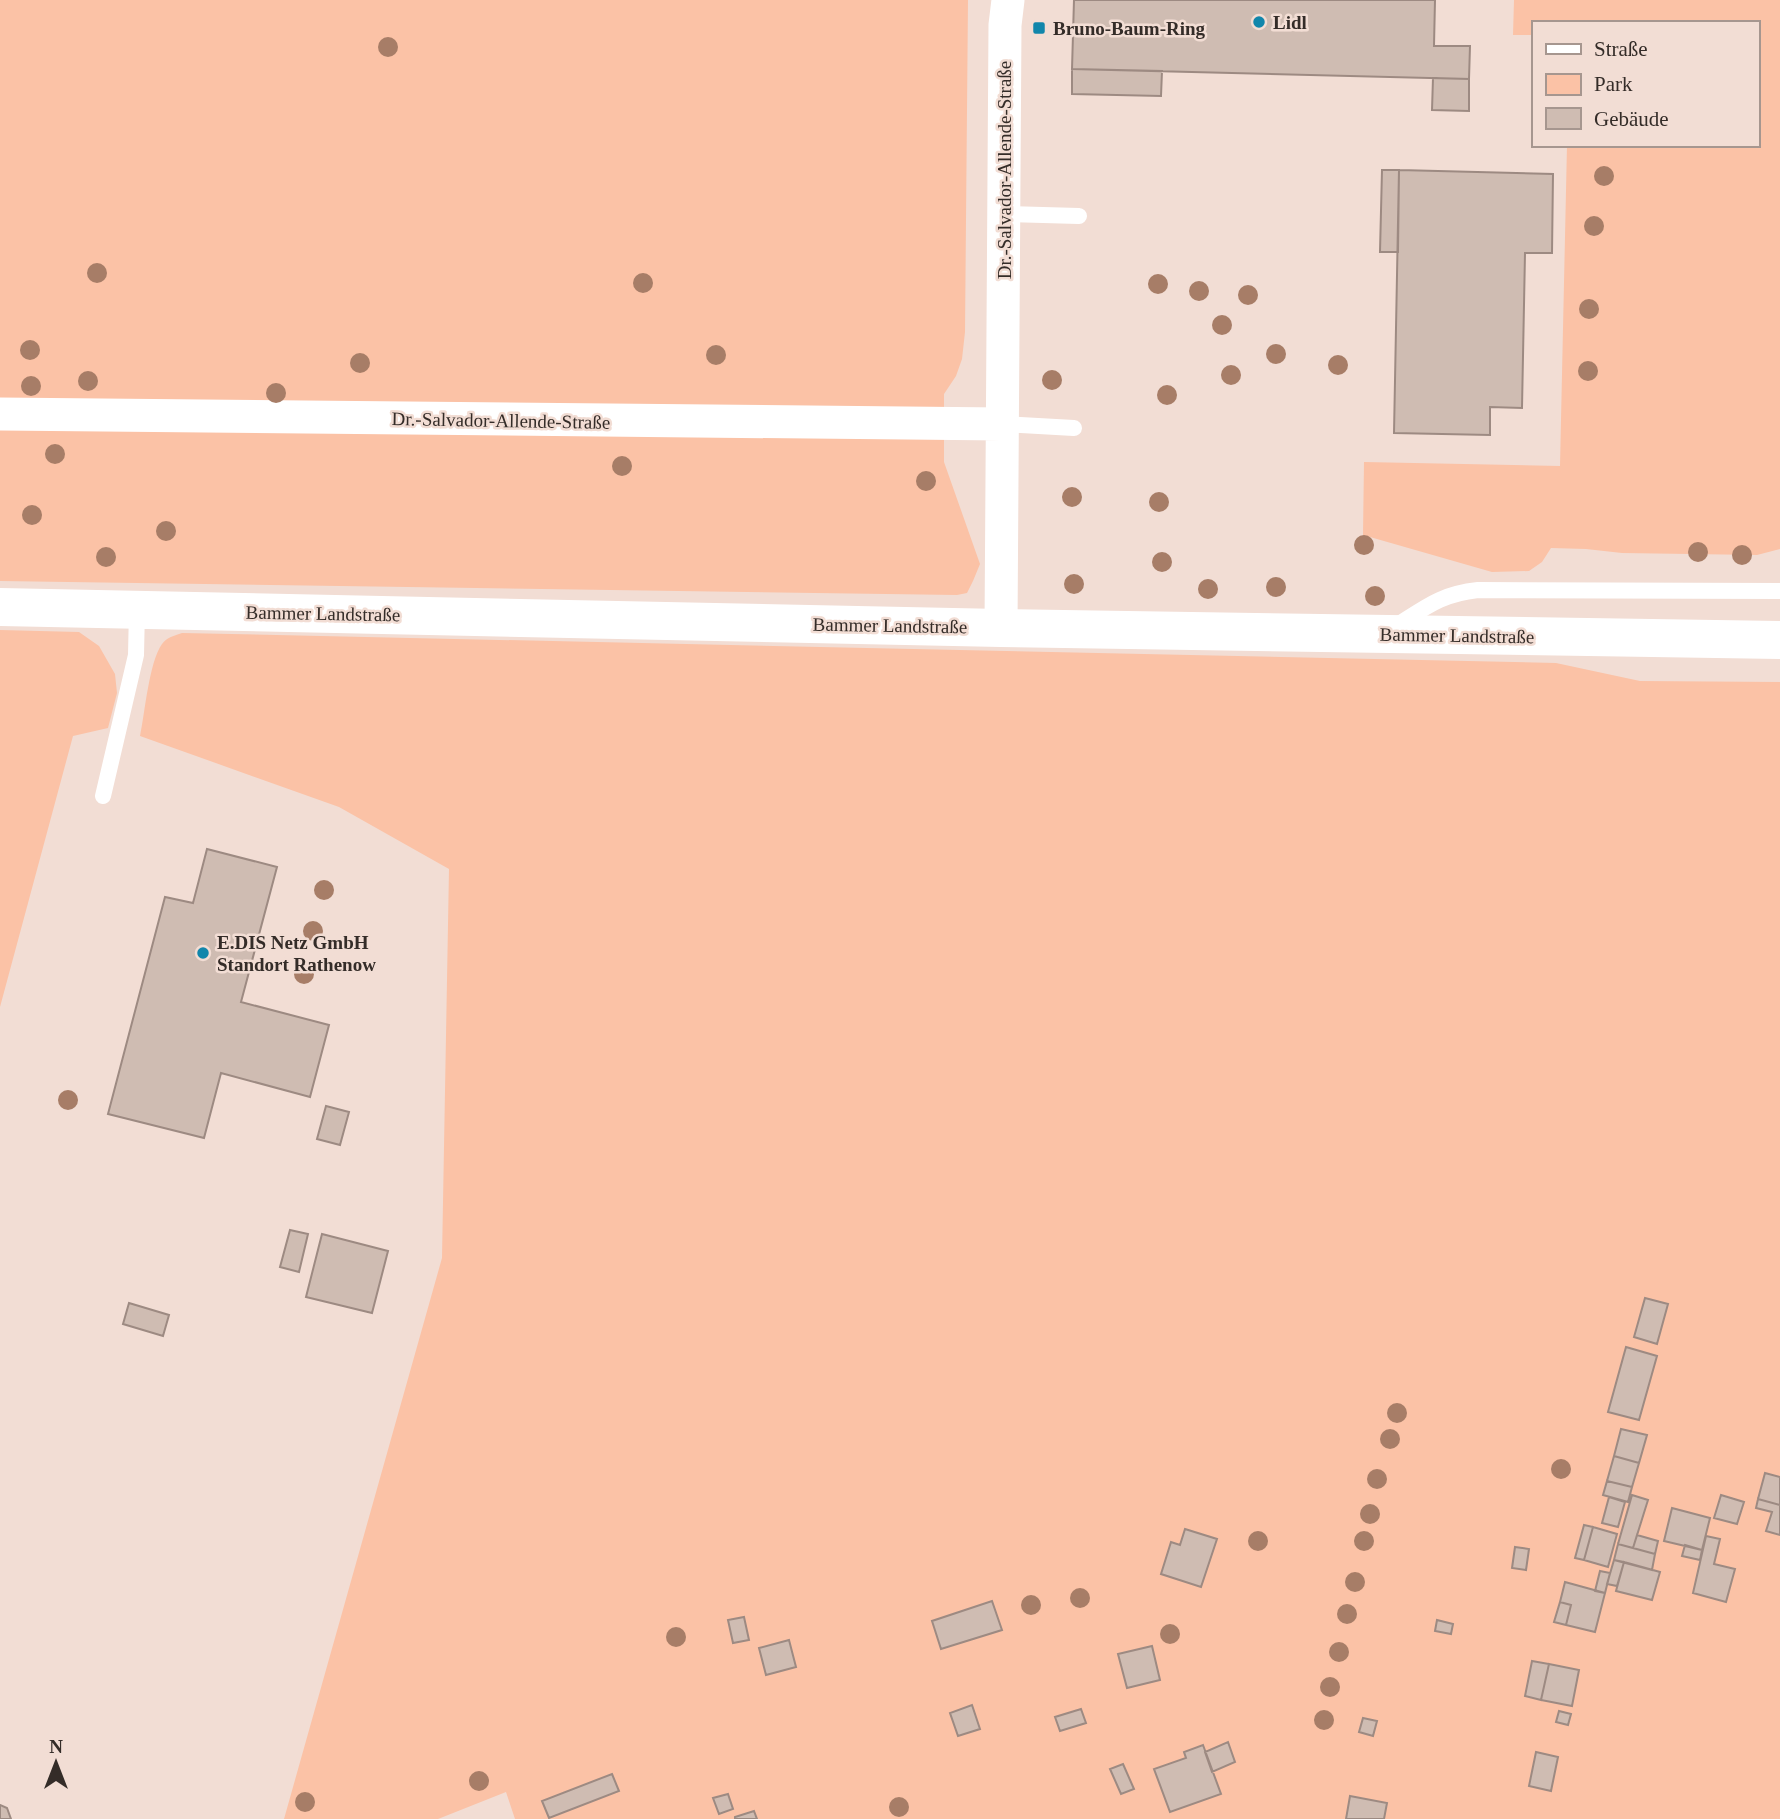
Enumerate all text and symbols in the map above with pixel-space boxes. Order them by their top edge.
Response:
place label: Lidl [1273,12,1307,33]
marker: Lidl [1251,14,1267,30]
place label: Bruno-Baum-Ring [1053,18,1206,39]
marker: Bruno-Baum-Ring [1031,20,1047,36]
legend [1532,21,1759,147]
text: Straße [1594,37,1648,61]
street label: Dr.-Salvador-Allende-Straße [994,61,1015,279]
text: Park [1594,72,1633,96]
text: Gebäude [1594,107,1669,131]
street label: Dr.-Salvador-Allende-Straße [392,408,610,433]
street label: Bammer Landstraße [246,602,400,625]
street label: Bammer Landstraße [813,614,967,637]
street label: Bammer Landstraße [1380,624,1534,647]
place label: E.DIS Netz GmbH Standort Rathenow [217,932,376,975]
marker: E.DIS Netz GmbH Standort Rathenow [195,945,211,961]
north arrow [21,1728,91,1798]
text: N [49,1736,63,1757]

